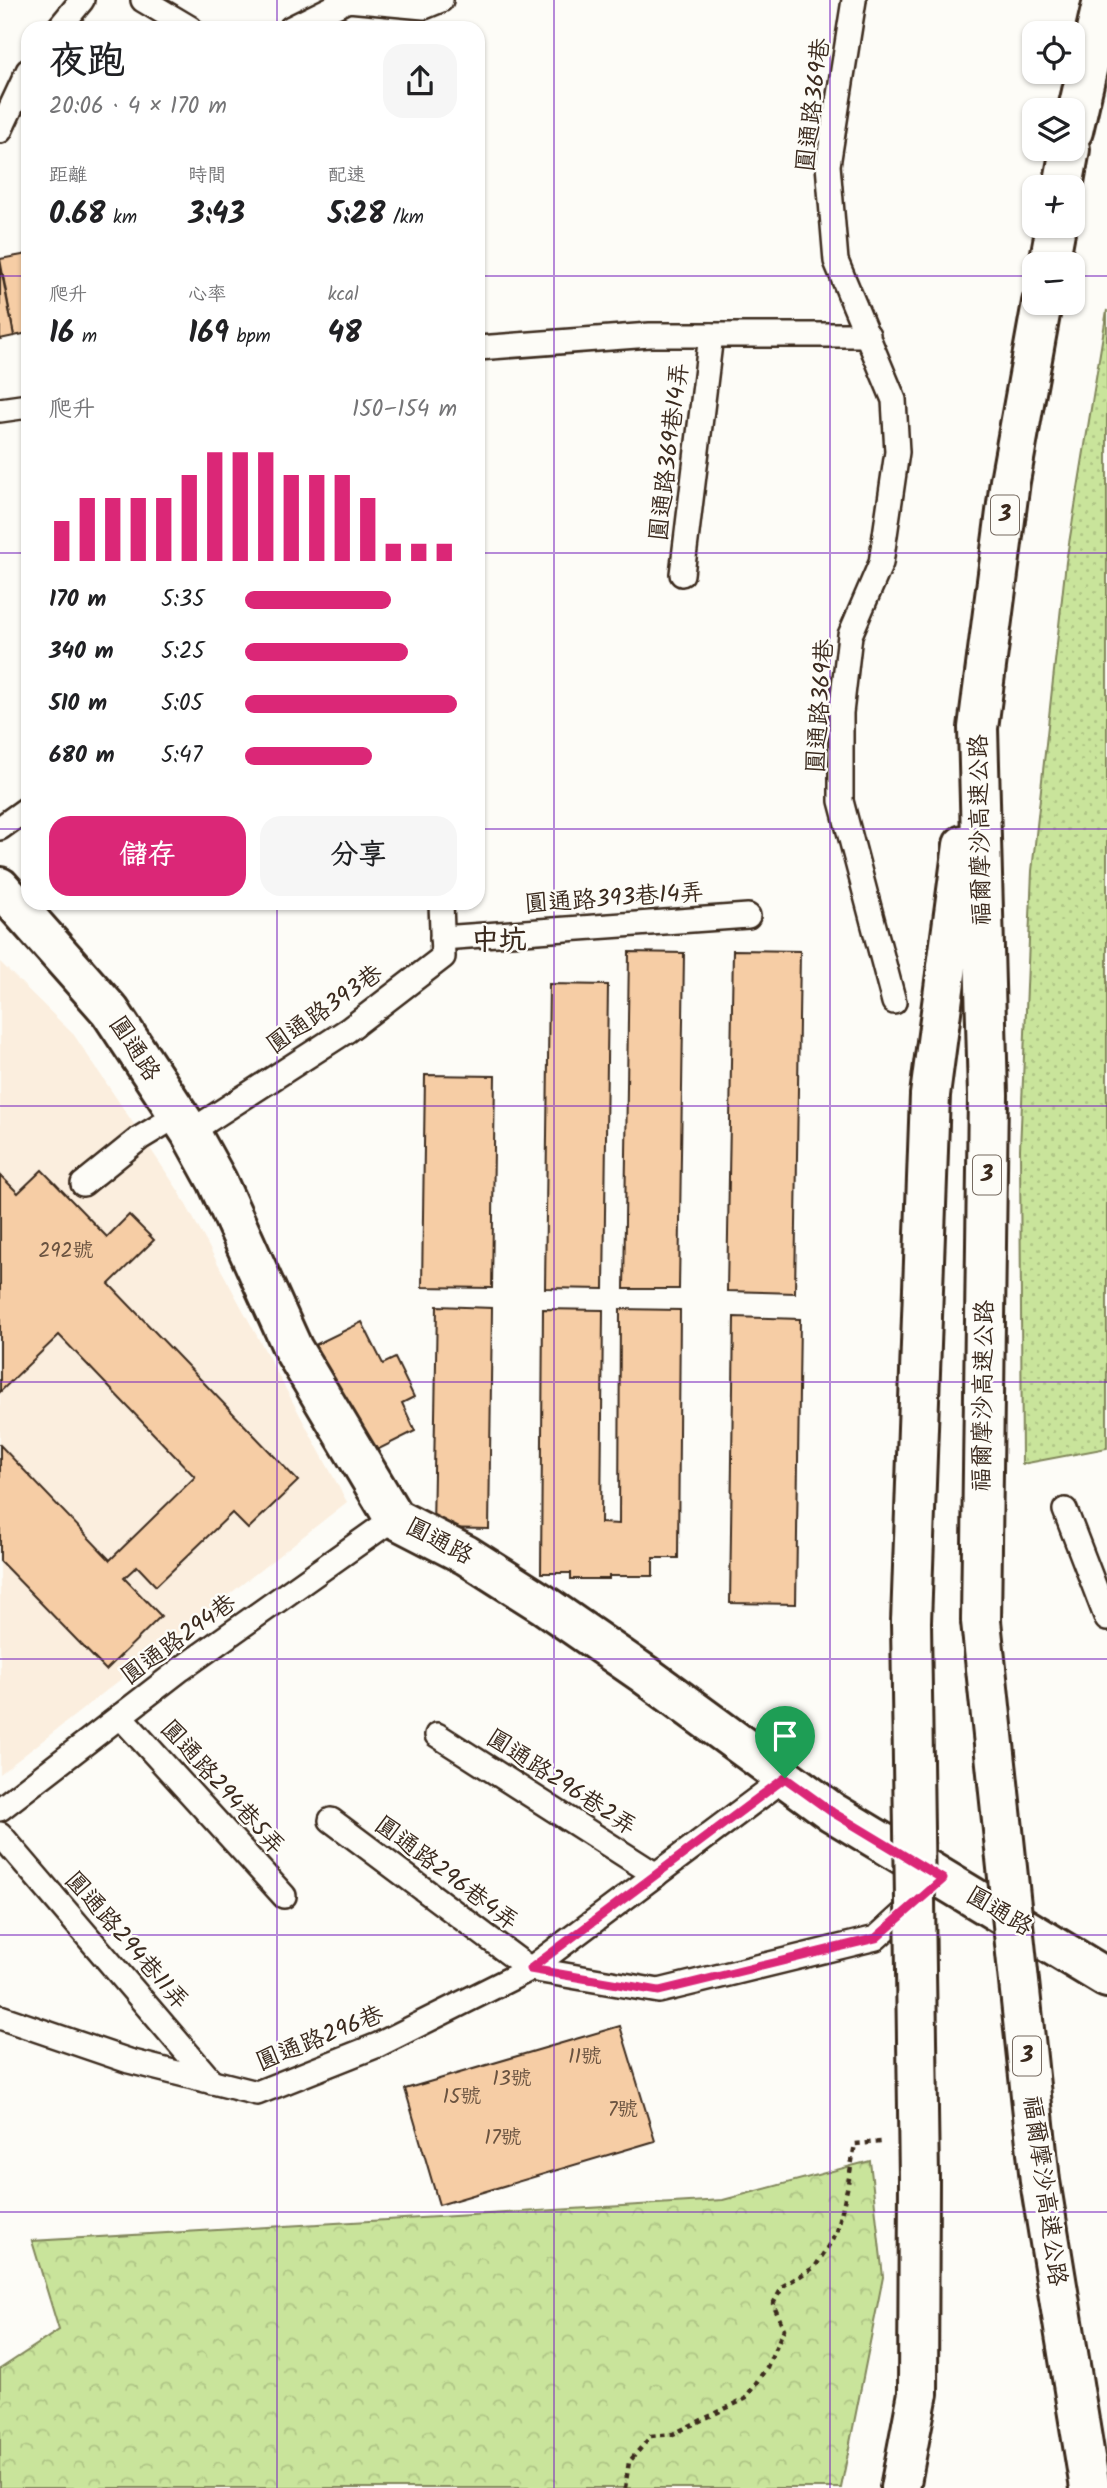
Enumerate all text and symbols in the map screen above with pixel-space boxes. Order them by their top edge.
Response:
map controls [1022,21,1085,315]
button: locate [1022,21,1085,84]
text: 夜跑 [49,33,125,93]
street label: 圓通路369巷 [786,36,842,174]
button: share [383,44,457,118]
text: 20:06 · 4 × 170 m [49,89,227,125]
button: layers [1022,98,1085,161]
text: 距離 [49,161,87,191]
text: 時間 [188,161,226,191]
text: 配速 [328,161,366,191]
button: + [1022,175,1085,238]
text: 0.68 [49,191,105,239]
text: 3:43 [188,191,245,239]
text: 5:28 [328,191,385,239]
text: km [105,203,137,233]
text: /km [385,203,424,233]
button: − [1022,252,1085,315]
text: 爬升 [49,280,87,310]
text: 心率 [188,280,226,310]
text: kcal [328,280,359,310]
text: 16 [49,310,74,358]
text: 169 [188,310,229,358]
text: 48 [328,310,362,358]
text: m [74,322,97,352]
text: bpm [229,322,271,352]
street label: 圓通路369巷14弄 [640,361,700,543]
text: 爬升 [49,392,95,428]
text: 150–154 m [352,392,457,428]
road number: 3 [991,495,1019,534]
text: 170 m [49,582,106,618]
text: 5:35 [161,582,205,618]
text: 340 m [49,634,114,670]
text: 5:25 [161,634,205,670]
street label: 圓通路369巷 [797,637,845,775]
text: 510 m [49,686,107,722]
text: 5:05 [161,686,203,722]
street label: 福爾摩沙高速公路 [960,734,1002,926]
text: 680 m [49,738,115,774]
text: 5:47 [161,738,202,774]
button: 儲存 [49,816,246,896]
button: 分享 [260,816,457,896]
street label: 圓通路393巷14弄 [523,873,705,925]
district label: 中坑 [471,919,527,964]
street label: 圓通路393巷 [258,955,392,1065]
street label: 圓通路 [98,1008,170,1090]
road number: 3 [973,1156,1001,1194]
house number: 292號 [38,1235,94,1268]
street label: 福爾摩沙高速公路 [963,1300,1005,1492]
street label: 圓通路 [398,1508,480,1576]
street label: 圓通路294巷 [113,1585,245,1695]
pin [755,1706,815,1778]
street label: 圓通路294巷5弄 [150,1711,294,1865]
icon: arrive [766,1717,804,1755]
street label: 圓通路296巷2弄 [478,1720,644,1846]
street label: 圓通路296巷4弄 [365,1807,527,1941]
street label: 圓通路294巷11弄 [54,1863,198,2019]
street label: 圓通路 [958,1877,1040,1947]
street label: 圓通路296巷 [250,1996,390,2082]
road number: 3 [1013,2036,1041,2076]
house number: 11號 [568,2041,602,2074]
house number: 13號 [492,2063,532,2096]
house number: 15號 [443,2081,481,2114]
street label: 福爾摩沙高速公路 [1011,2093,1077,2289]
house number: 7號 [608,2094,638,2127]
house number: 17號 [484,2122,522,2155]

